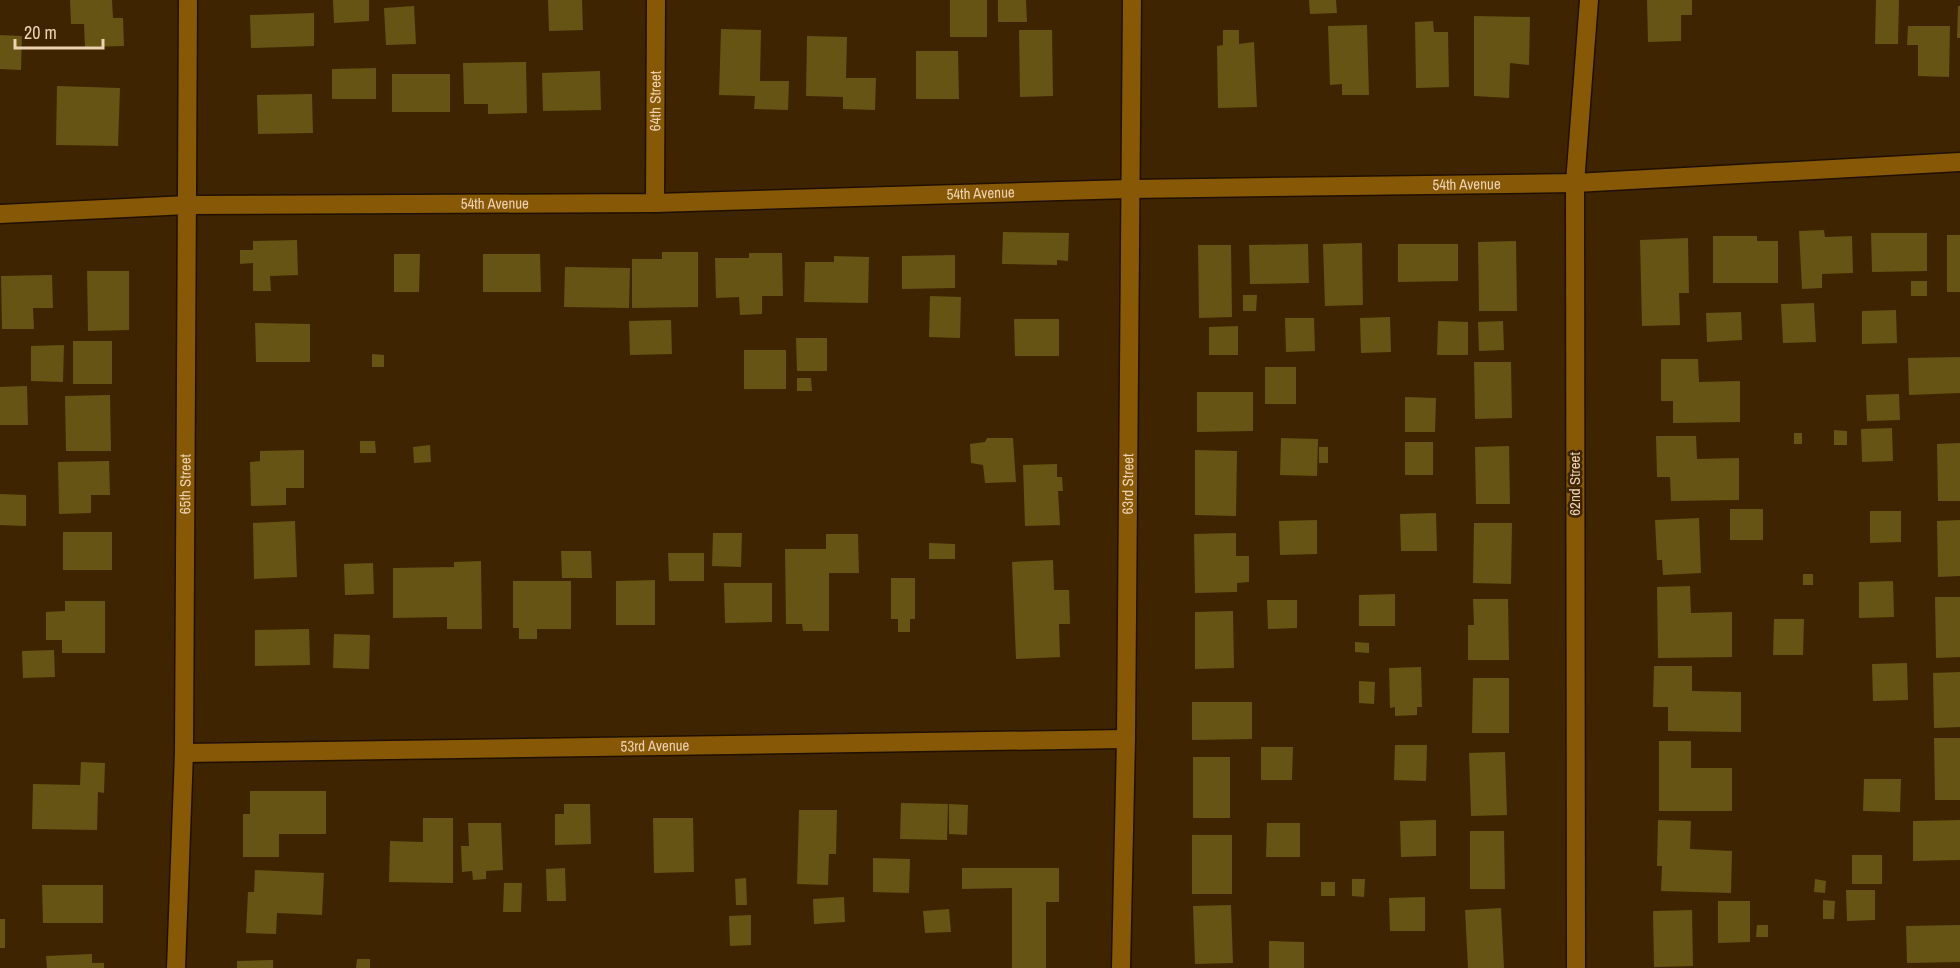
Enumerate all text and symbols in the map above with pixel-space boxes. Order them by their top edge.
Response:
scale bar [15,12,104,50]
text: 20 m [24,20,57,45]
street label: 64th Street [644,70,666,131]
street label: 54th Avenue [1432,173,1501,195]
street label: 54th Avenue [946,181,1015,204]
street label: 54th Avenue [461,193,529,214]
street label: 62nd Street [1564,452,1585,516]
street label: 65th Street [174,453,196,514]
street label: 63rd Street [1117,453,1138,515]
street label: 53rd Avenue [620,734,690,757]

